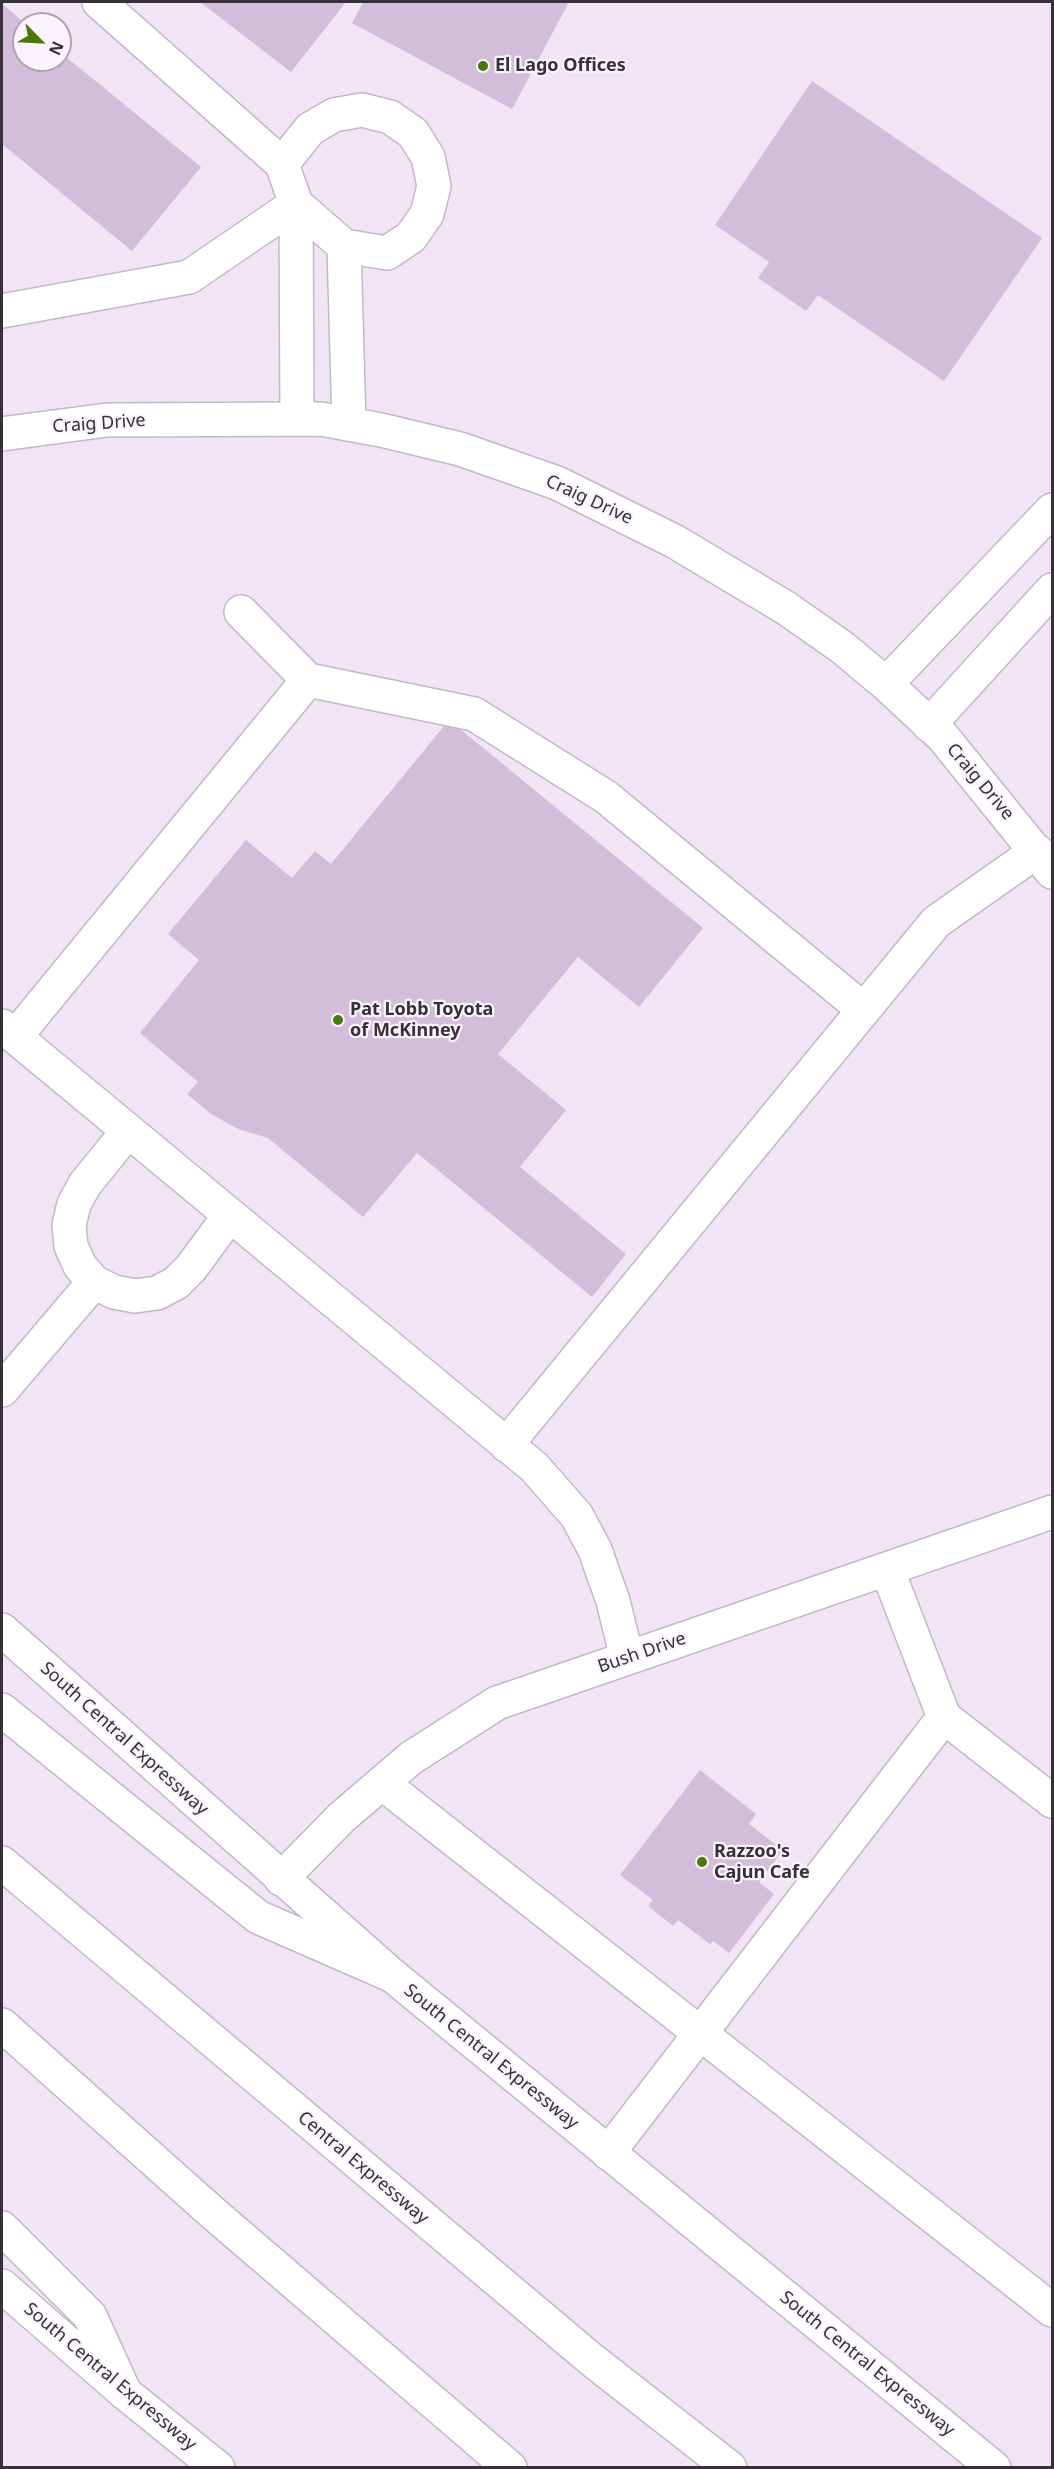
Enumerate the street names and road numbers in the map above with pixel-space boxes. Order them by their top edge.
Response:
street label: Craig Drive [52,410,146,438]
street label: Craig Drive [542,470,636,530]
street label: Craig Drive [942,739,1018,825]
street label: Bush Drive [595,1628,689,1678]
street label: South Central Expressway [36,1658,212,1820]
street label: South Central Expressway [399,1980,583,2134]
street label: Central Expressway [293,2107,433,2229]
street label: South Central Expressway [775,2287,959,2441]
street label: South Central Expressway [19,2299,201,2455]

